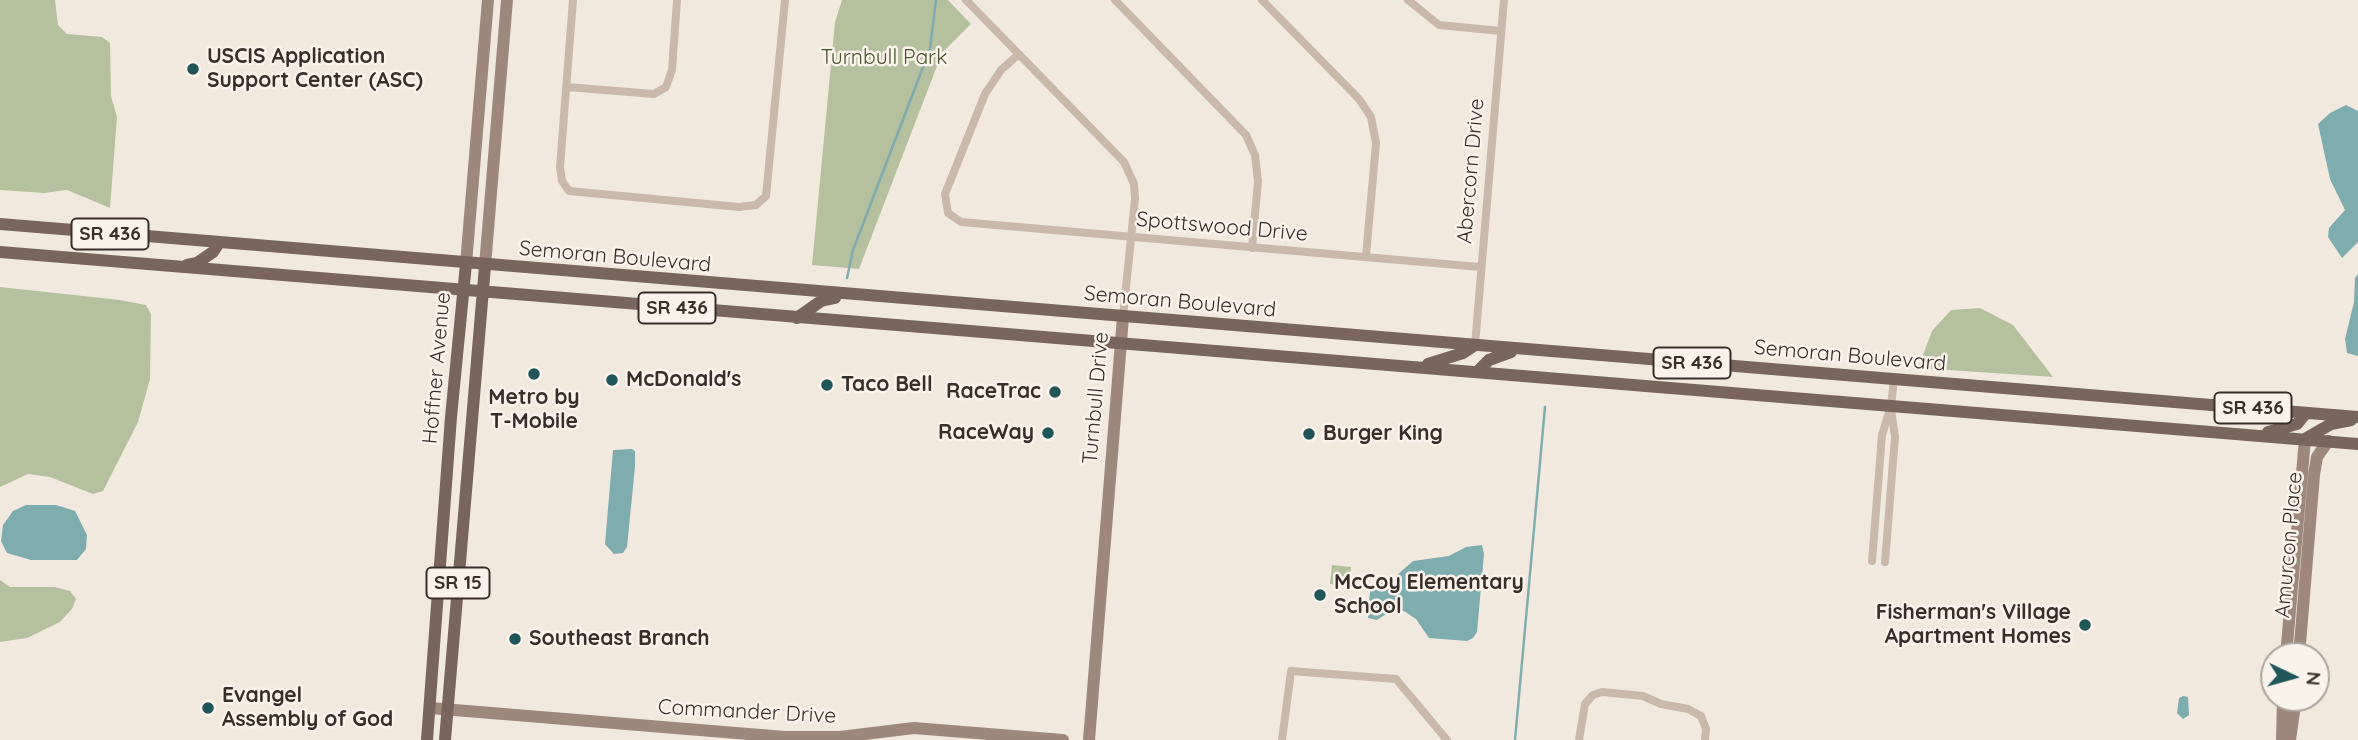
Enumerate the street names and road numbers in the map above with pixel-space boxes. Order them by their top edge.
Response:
street label: Abercorn Drive [1452,97,1490,245]
street label: Spottswood Drive [1135,207,1309,247]
road number: SR 436 [72,218,148,250]
street label: Semoran Boulevard [518,236,712,278]
street label: Semoran Boulevard [1083,281,1277,323]
street label: Hoffner Avenue [418,291,456,445]
road number: SR 436 [638,292,716,324]
street label: Turnbull Drive [1078,331,1114,465]
street label: Semoran Boulevard [1753,335,1947,377]
road number: SR 436 [1654,348,1730,378]
road number: SR 436 [2214,392,2292,424]
street label: Amurcon Place [2270,471,2308,619]
road number: SR 15 [426,568,490,598]
street label: Commander Drive [657,695,837,729]

